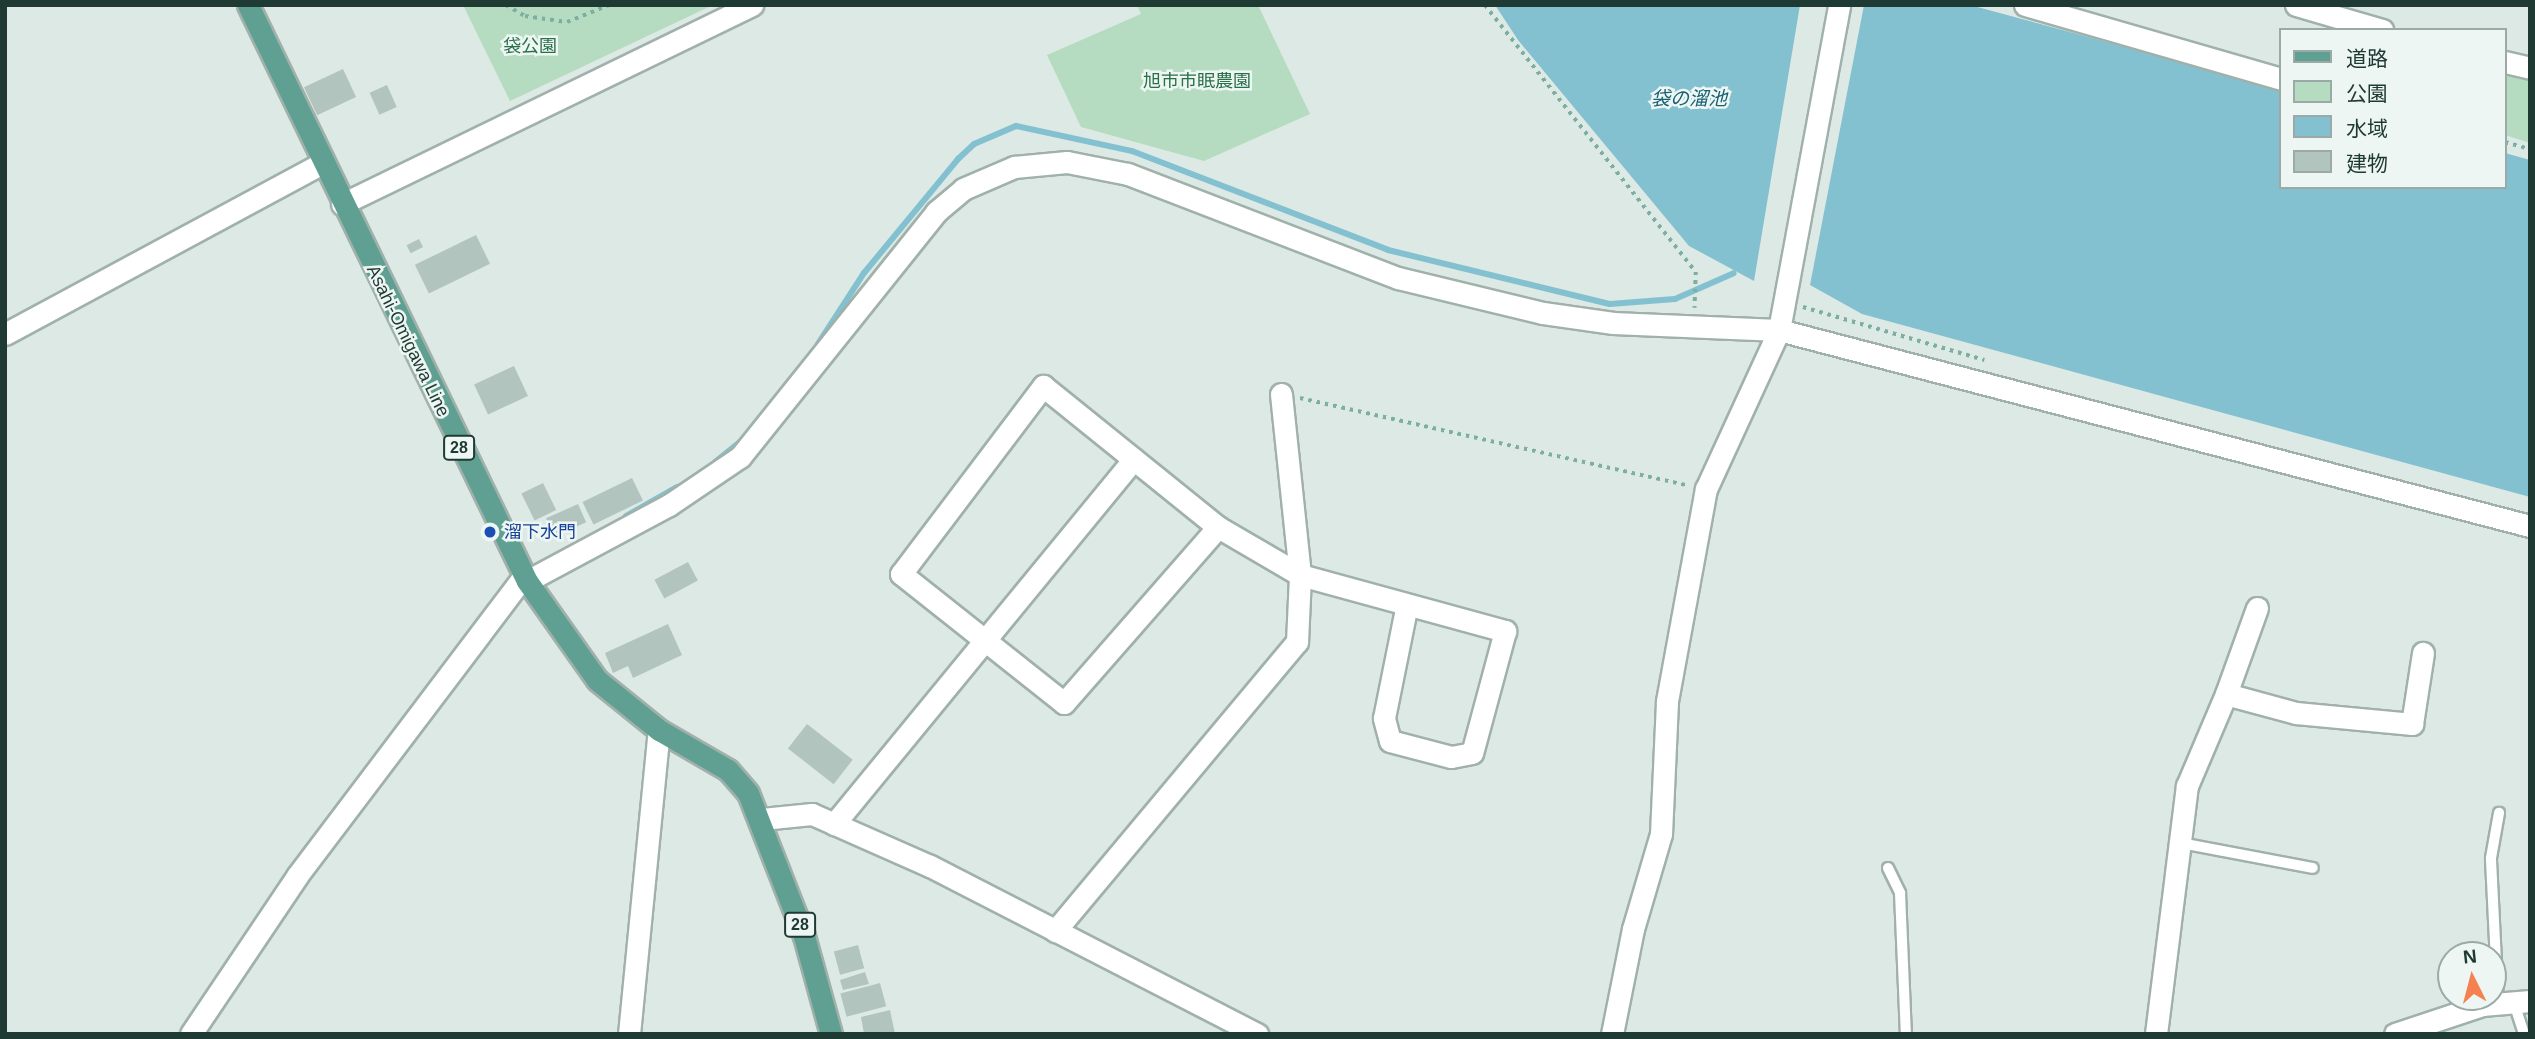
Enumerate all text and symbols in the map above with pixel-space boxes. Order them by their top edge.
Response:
legend [2280,28,2507,189]
park label: 袋公園 [503,35,557,57]
text: 道路 [2346,47,2388,70]
park label: 旭市市眠農園 [1143,70,1251,92]
text: 公園 [2346,82,2388,105]
water label: 袋の溜池 [1651,88,1727,110]
text: 水域 [2346,117,2388,140]
text: 建物 [2346,152,2388,175]
street label: Asahi-Omigawa Line [362,262,454,420]
road number: 28 [442,436,476,461]
place label: 溜下水門 [504,521,576,543]
marker: 溜下水門 [482,524,498,540]
road number: 28 [782,912,818,937]
north arrow [2437,941,2507,1011]
text: N [2462,945,2478,968]

